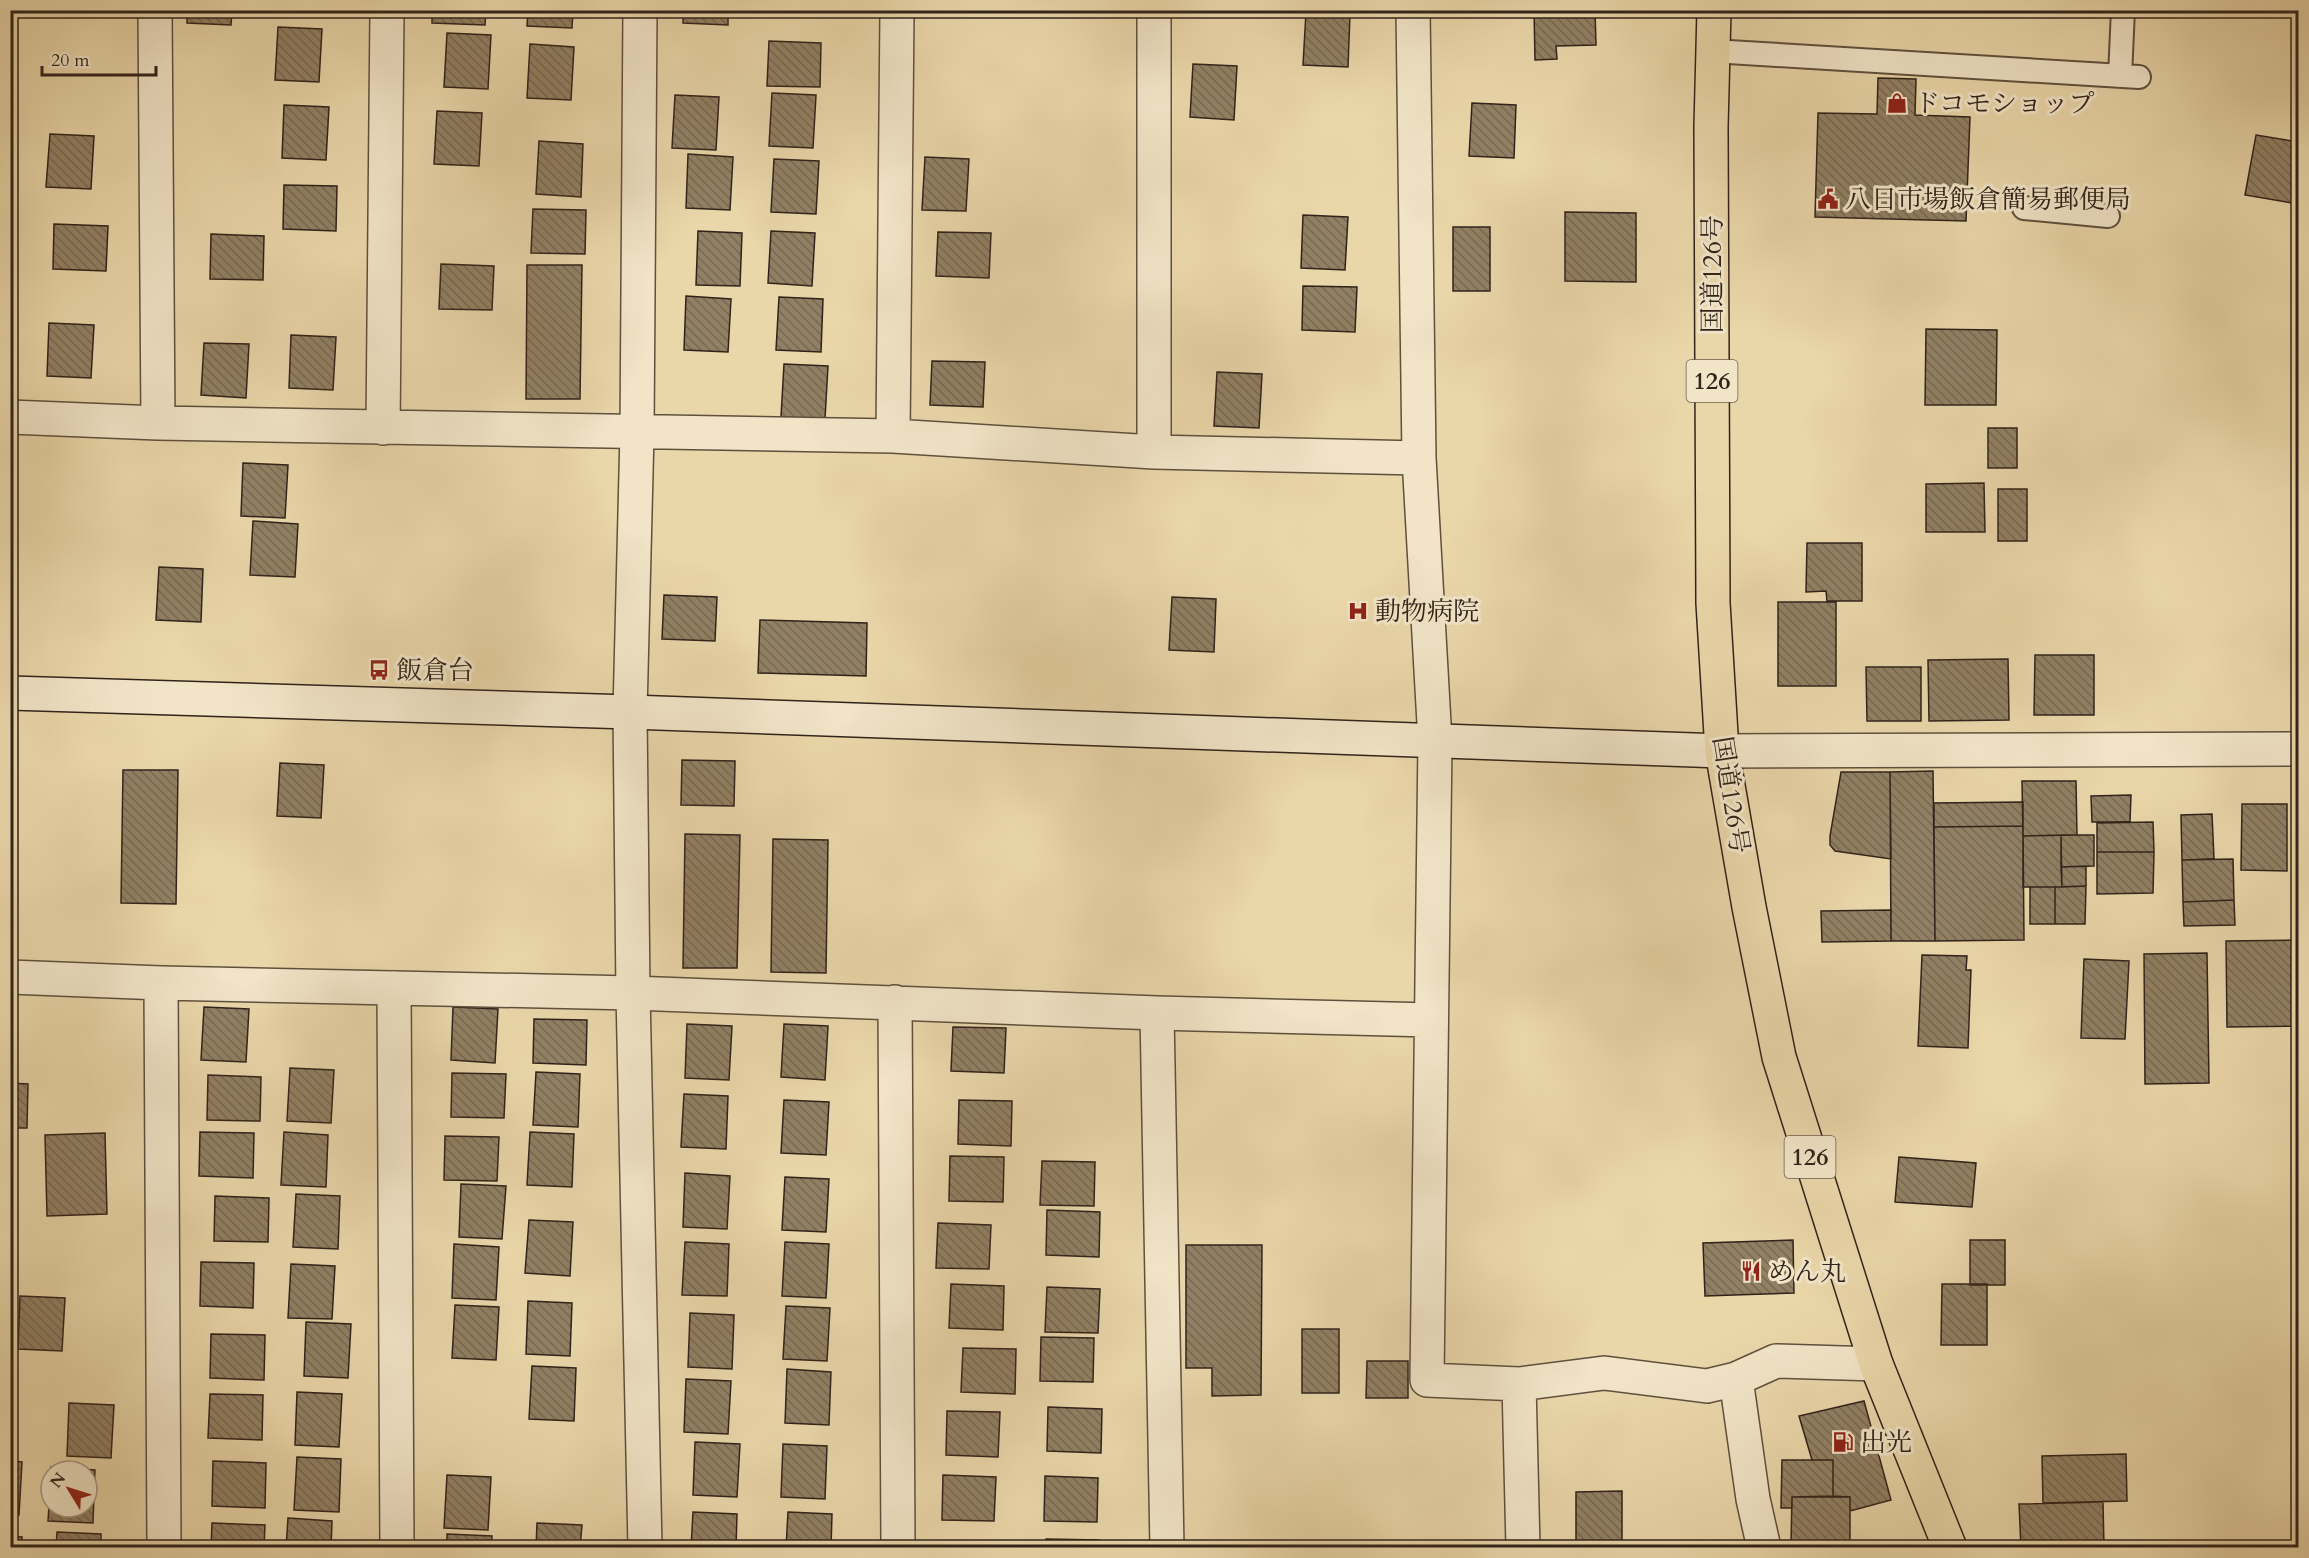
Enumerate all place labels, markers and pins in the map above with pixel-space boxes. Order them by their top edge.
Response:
place label: ドコモショップ [1914,86,2094,121]
shop icon: ドコモショップ [1885,91,1909,115]
place label: 八日市場飯倉簡易郵便局 [1845,182,2131,217]
public building icon: 八日市場飯倉簡易郵便局 [1816,187,1840,211]
place label: 動物病院 [1375,594,1479,629]
hospital icon: 動物病院 [1346,599,1370,623]
place label: 飯倉台 [396,653,474,688]
bus stop icon: 飯倉台 [367,658,391,682]
place label: めん丸 [1768,1254,1846,1289]
restaurant icon: めん丸 [1739,1259,1763,1283]
place label: 出光 [1860,1425,1912,1460]
fuel station icon: 出光 [1831,1430,1855,1454]

